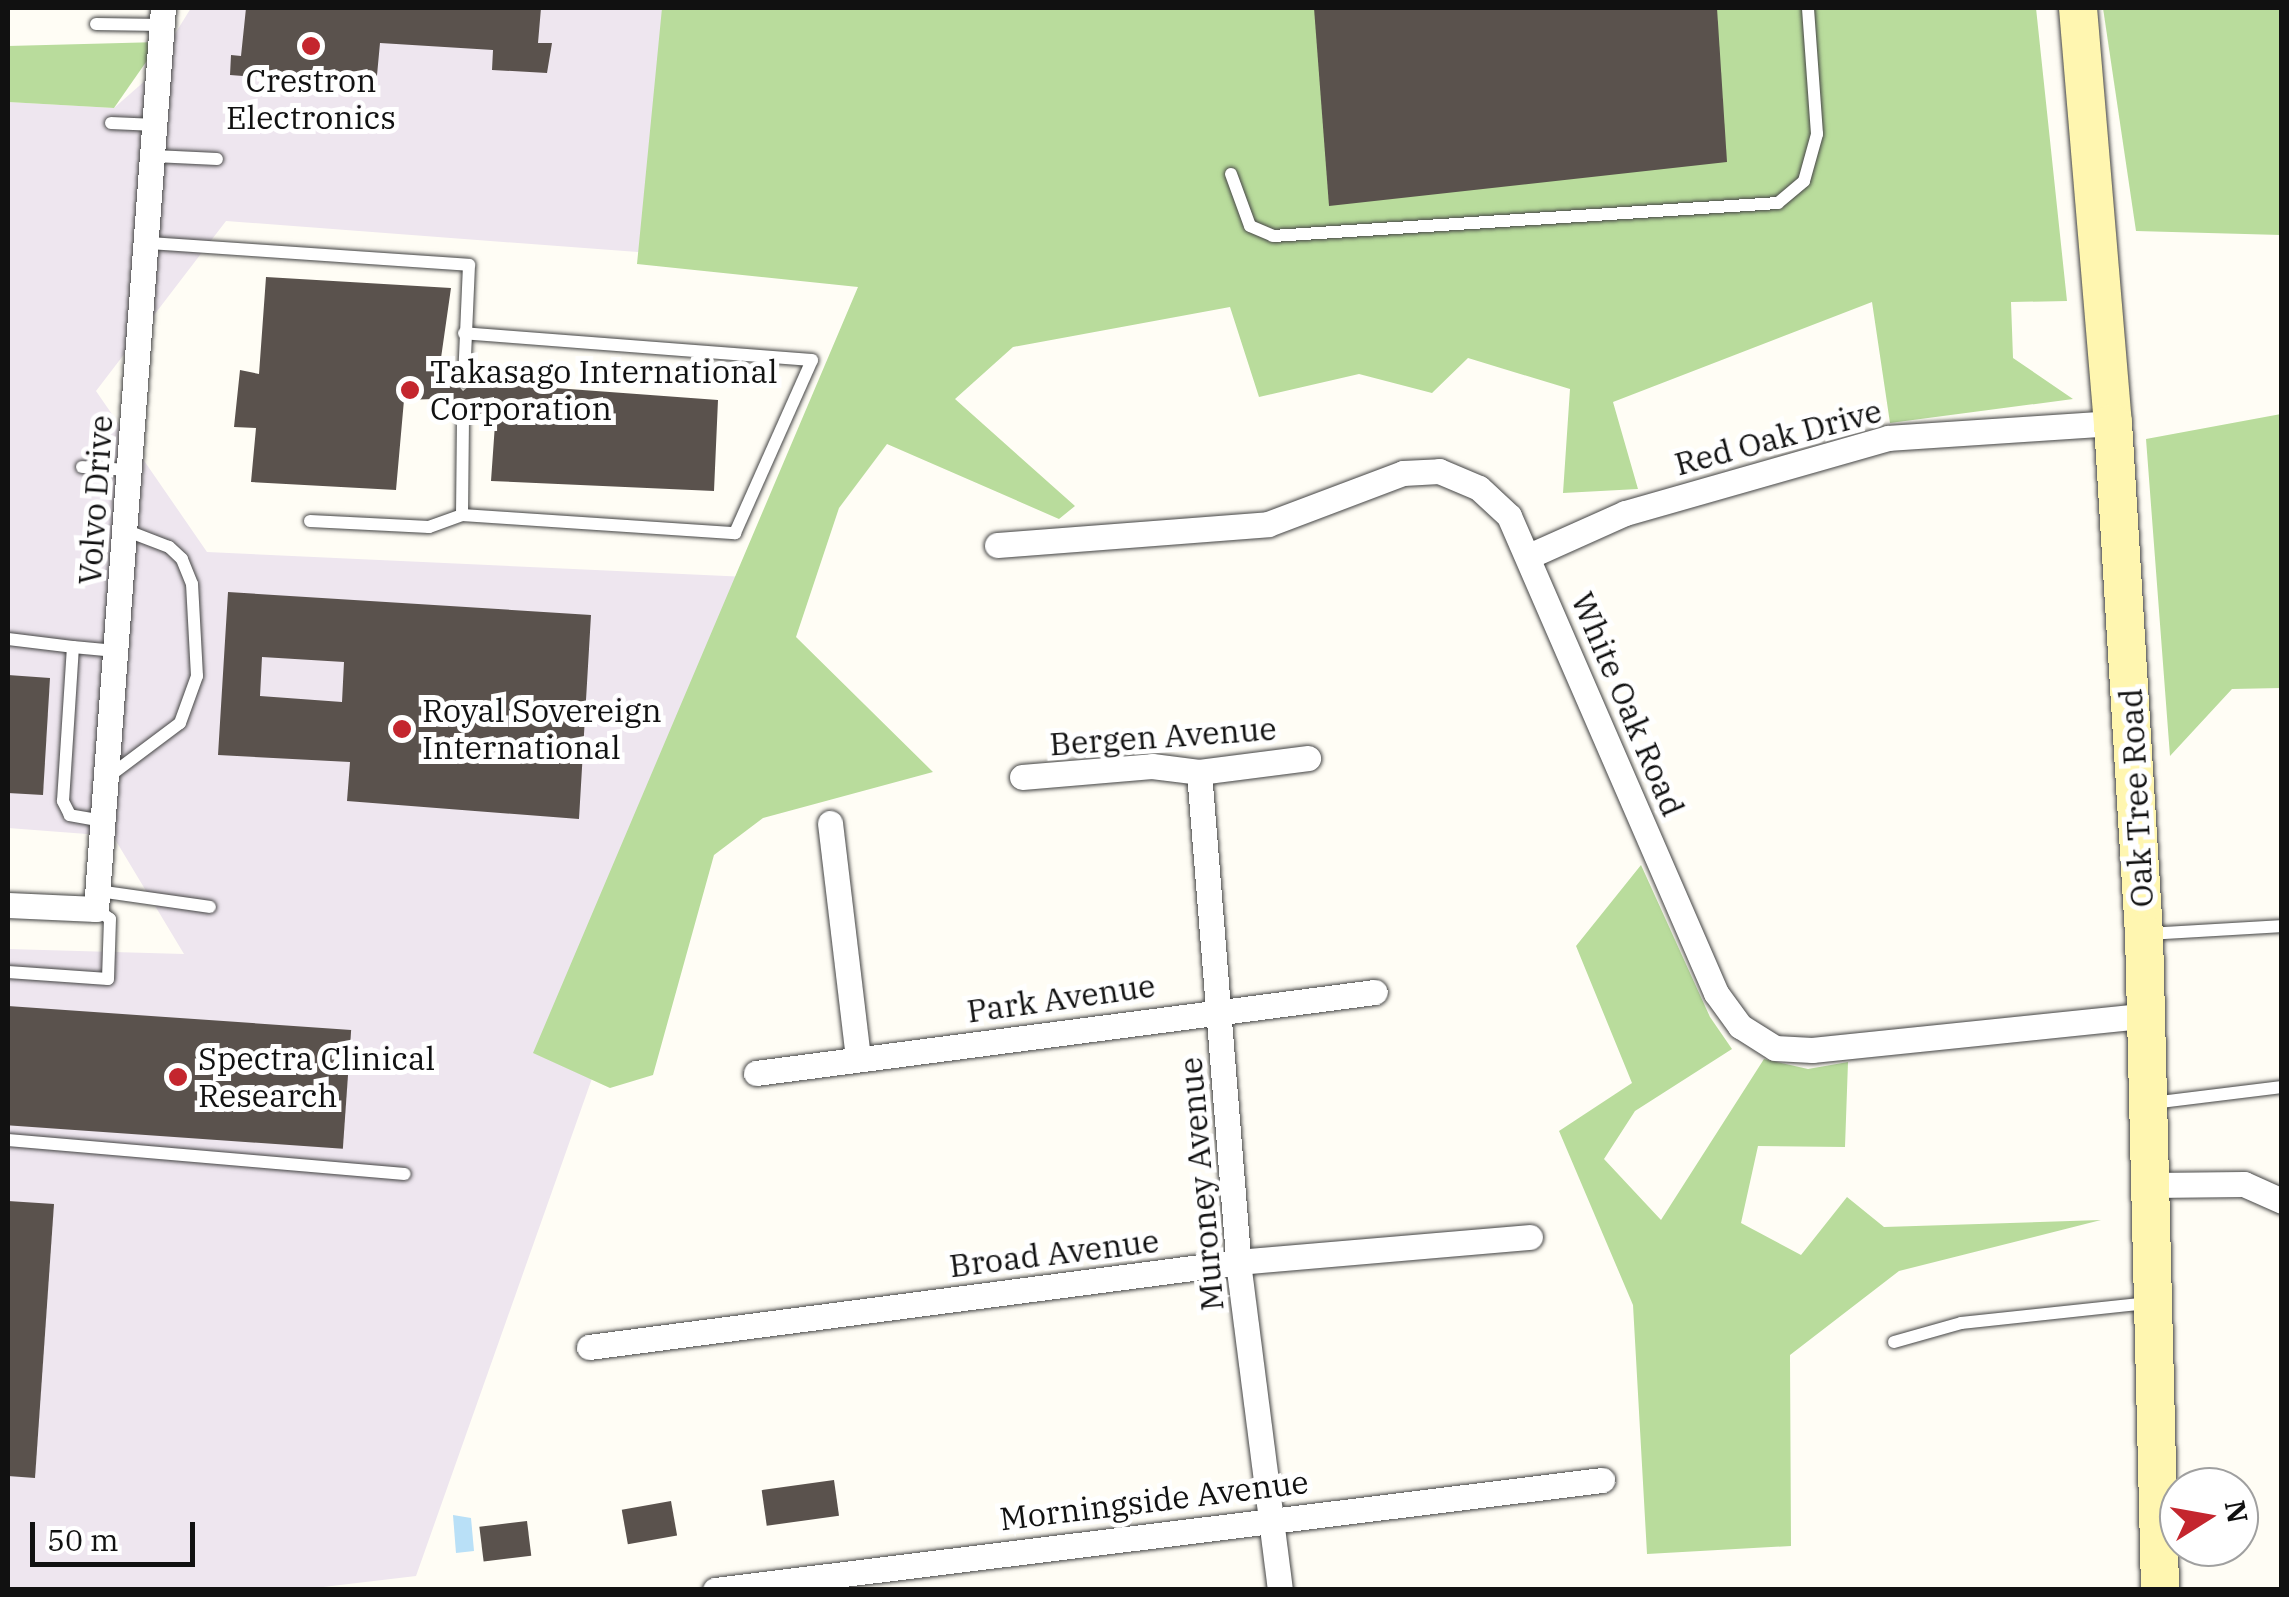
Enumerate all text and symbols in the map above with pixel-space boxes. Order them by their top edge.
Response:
marker: Crestron Electronics [300,35,322,57]
place label: Crestron Electronics [226,62,396,137]
place label: Takasago International Corporation [430,353,778,428]
marker: Takasago International Corporation [399,379,421,401]
street label: Red Oak Drive [1670,391,1886,483]
street label: Volvo Drive [70,414,120,586]
street label: White Oak Road [1563,586,1693,822]
street label: Oak Tree Road [2111,688,2161,908]
place label: Royal Sovereign International [422,692,662,767]
street label: Bergen Avenue [1048,709,1278,763]
marker: Royal Sovereign International [391,718,413,740]
street label: Park Avenue [964,966,1158,1030]
place label: Spectra Clinical Research [198,1040,435,1115]
street label: Muroney Avenue [1171,1056,1231,1312]
marker: Spectra Clinical Research [167,1066,189,1088]
street label: Broad Avenue [947,1221,1161,1285]
street label: Morningside Avenue [997,1462,1311,1538]
north arrow [2159,1467,2259,1567]
text: N [2217,1497,2257,1526]
scale bar [35,1502,200,1564]
text: 50 m [47,1520,119,1559]

